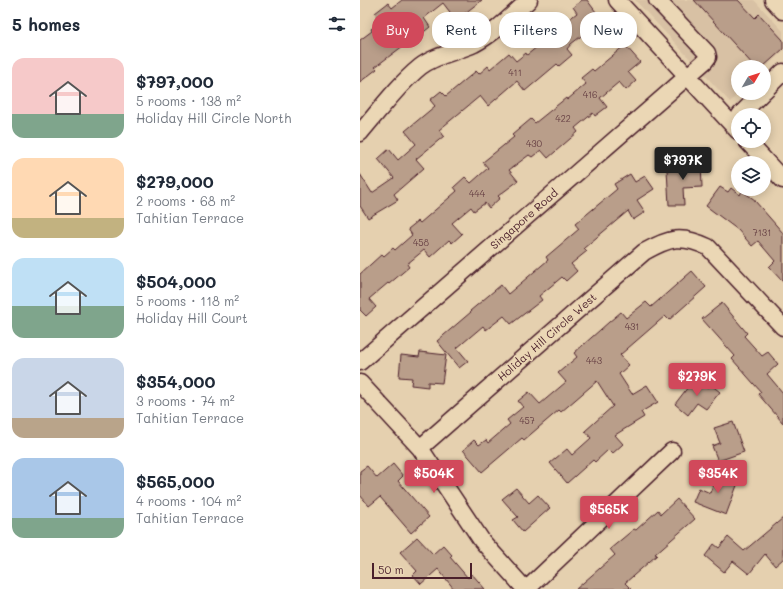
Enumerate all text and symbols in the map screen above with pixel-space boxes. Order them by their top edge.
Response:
chip: Buy [372,12,424,48]
chip: Rent [432,12,491,48]
chip: Filters [499,12,572,48]
chip: New [580,12,637,48]
text: 5 homes [12,13,80,35]
icon: filters [326,13,348,35]
north arrow [731,60,771,100]
map controls [731,60,771,196]
house number: 411 [508,67,522,78]
text: $797,000 [136,70,214,92]
icon: home [44,74,92,122]
house number: 416 [583,89,597,100]
text: 5 rooms · 138 m² [136,92,241,109]
button: locate [731,108,771,148]
text: Holiday Hill Circle North [136,109,291,126]
house number: 422 [555,113,571,124]
house number: 430 [526,138,542,149]
pin: $797K [655,147,711,181]
text: $797K [664,151,702,168]
button: layers [731,156,771,196]
text: $279,000 [136,170,214,192]
icon: home [44,174,92,222]
street label: Singapore Road [487,185,561,252]
house number: 444 [469,188,486,199]
text: 2 rooms · 68 m² [136,192,235,209]
text: Tahitian Terrace [136,209,244,226]
house number: 7131 [753,227,771,238]
house number: 458 [413,237,430,248]
text: $504,000 [136,270,216,292]
icon: home [44,274,92,322]
street label: Holiday Hill Circle West [494,289,600,384]
text: 5 rooms · 118 m² [136,292,239,309]
text: Holiday Hill Court [136,309,248,326]
house number: 431 [625,321,639,332]
house number: 443 [586,355,602,366]
pin: $279K [669,363,725,397]
text: $279K [678,367,716,384]
text: $354,000 [136,370,215,392]
icon: home [44,374,92,422]
text: 3 rooms · 74 m² [136,392,235,409]
text: Tahitian Terrace [136,409,244,426]
house number: 457 [519,415,535,426]
pin: $504K [406,460,462,494]
pin: $354K [690,460,746,494]
text: $504K [414,464,454,481]
text: $354K [698,464,738,481]
text: $565,000 [136,470,215,492]
icon: home [44,474,92,522]
text: 4 rooms · 104 m² [136,492,241,509]
pin: $565K [581,496,637,530]
text: $565K [589,500,629,517]
text: Tahitian Terrace [136,509,244,526]
scale bar [372,561,472,580]
text: 50 m [378,562,404,577]

